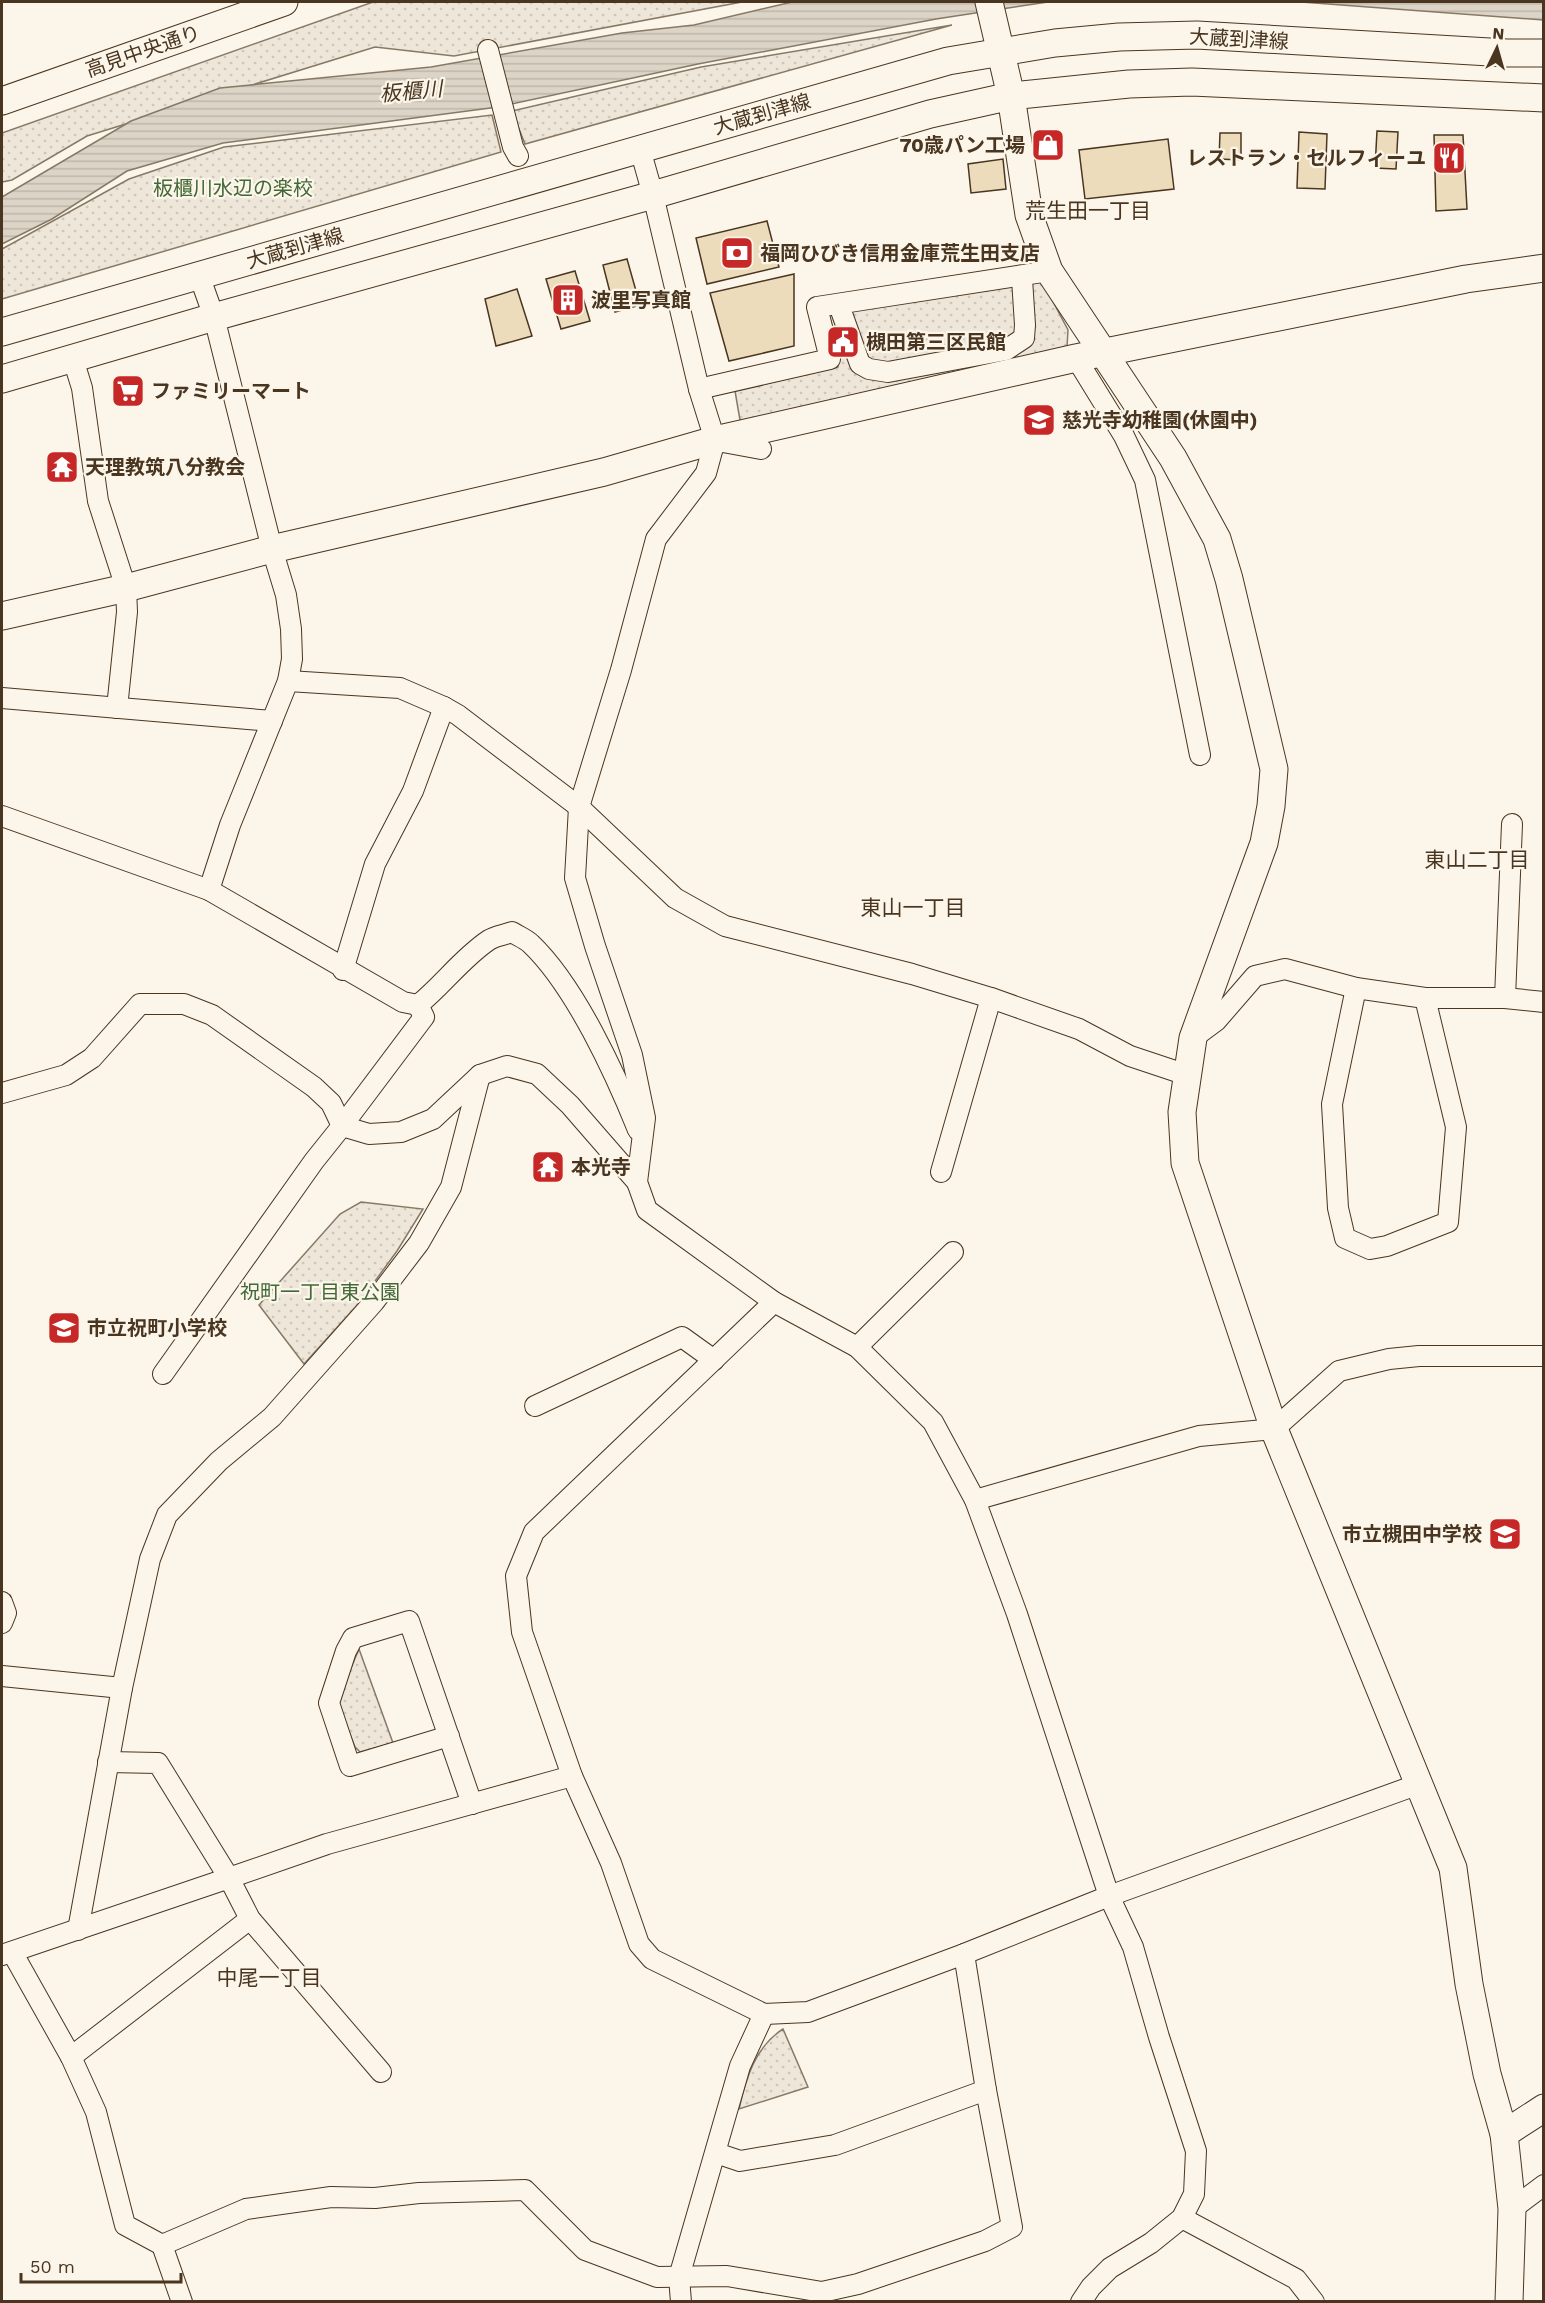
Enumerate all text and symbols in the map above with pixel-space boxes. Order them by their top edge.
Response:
north arrow [1467,18,1527,78]
street label: 高見中央通り [82,20,204,82]
street label: 大蔵到津線 [1188,24,1290,54]
text: N [1492,24,1505,44]
water label: 板櫃川 [379,76,445,106]
street label: 大蔵到津線 [711,89,813,139]
shop icon: 70歳パン工場 [1030,127,1066,163]
place label: 70歳パン工場 [899,133,1025,157]
restaurant icon: レストラン・セルフィーユ [1431,140,1467,176]
place label: レストラン・セルフィーユ [1186,146,1426,170]
park label: 板櫃川水辺の楽校 [153,176,313,200]
district label: 荒生田一丁目 [1025,198,1151,223]
street label: 大蔵到津線 [244,223,346,273]
bank icon: 福岡ひびき信用金庫荒生田支店 [719,235,755,271]
place label: 福岡ひびき信用金庫荒生田支店 [760,241,1040,265]
building icon: 波里写真館 [550,282,586,318]
place label: 波里写真館 [591,288,691,312]
public building icon: 槻田第三区民館 [825,324,861,360]
place label: 槻田第三区民館 [866,330,1006,354]
supermarket icon: ファミリーマート [110,373,146,409]
place label: ファミリーマート [151,379,311,403]
school or university icon: 慈光寺幼稚園(休園中) [1021,402,1057,438]
place label: 慈光寺幼稚園(休園中) [1062,408,1258,432]
temple icon: 天理教筑八分教会 [44,449,80,485]
place label: 天理教筑八分教会 [85,455,245,479]
district label: 東山二丁目 [1425,847,1530,872]
district label: 東山一丁目 [861,895,966,920]
temple icon: 本光寺 [530,1149,566,1185]
place label: 本光寺 [571,1155,631,1179]
park label: 祝町一丁目東公園 [240,1280,400,1304]
school or university icon: 市立祝町小学校 [46,1310,82,1346]
place label: 市立祝町小学校 [87,1316,227,1340]
school or university icon: 市立槻田中学校 [1487,1516,1523,1552]
place label: 市立槻田中学校 [1342,1522,1482,1546]
district label: 中尾一丁目 [217,1965,322,1990]
scale bar [21,2246,182,2284]
text: 50 m [30,2256,75,2277]

